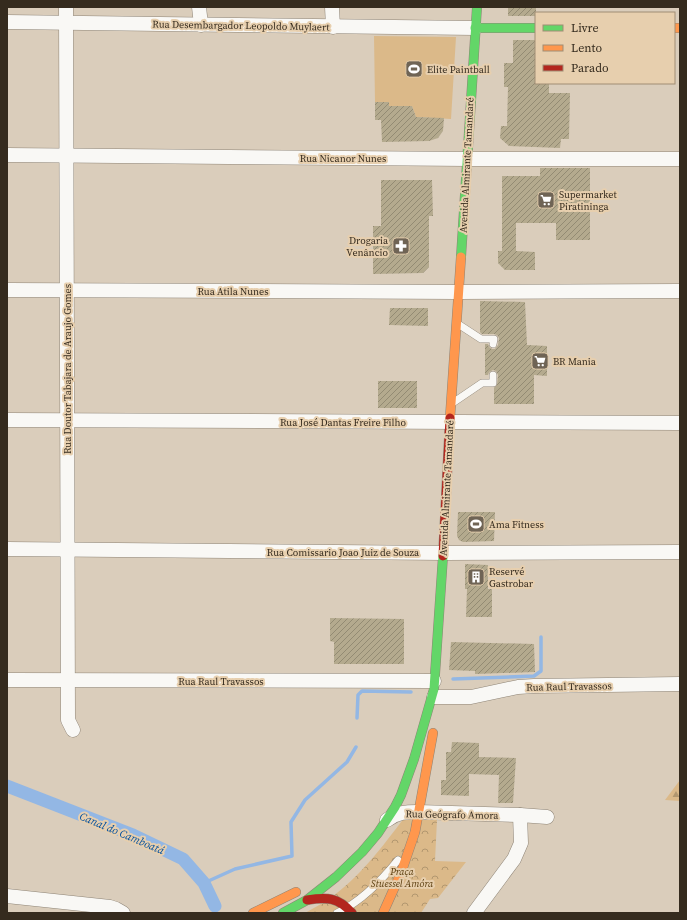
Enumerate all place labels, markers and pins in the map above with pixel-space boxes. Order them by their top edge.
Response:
sports icon: Elite Paintball [404,59,424,79]
place label: Elite Paintball [427,63,490,76]
place label: Supermarket Piratininga [559,188,617,213]
supermarket icon: Supermarket Piratininga [536,190,556,210]
place label: Drogaria Venâncio [346,234,389,259]
pharmacy icon: Drogaria Venâncio [391,236,411,256]
supermarket icon: BR Mania [530,351,550,371]
place label: BR Mania [553,355,597,368]
sports icon: Ama Fitness [466,514,486,534]
place label: Ama Fitness [489,518,544,531]
place label: Reservé Gastrobar [489,565,534,590]
building icon: Reservé Gastrobar [466,567,486,587]

